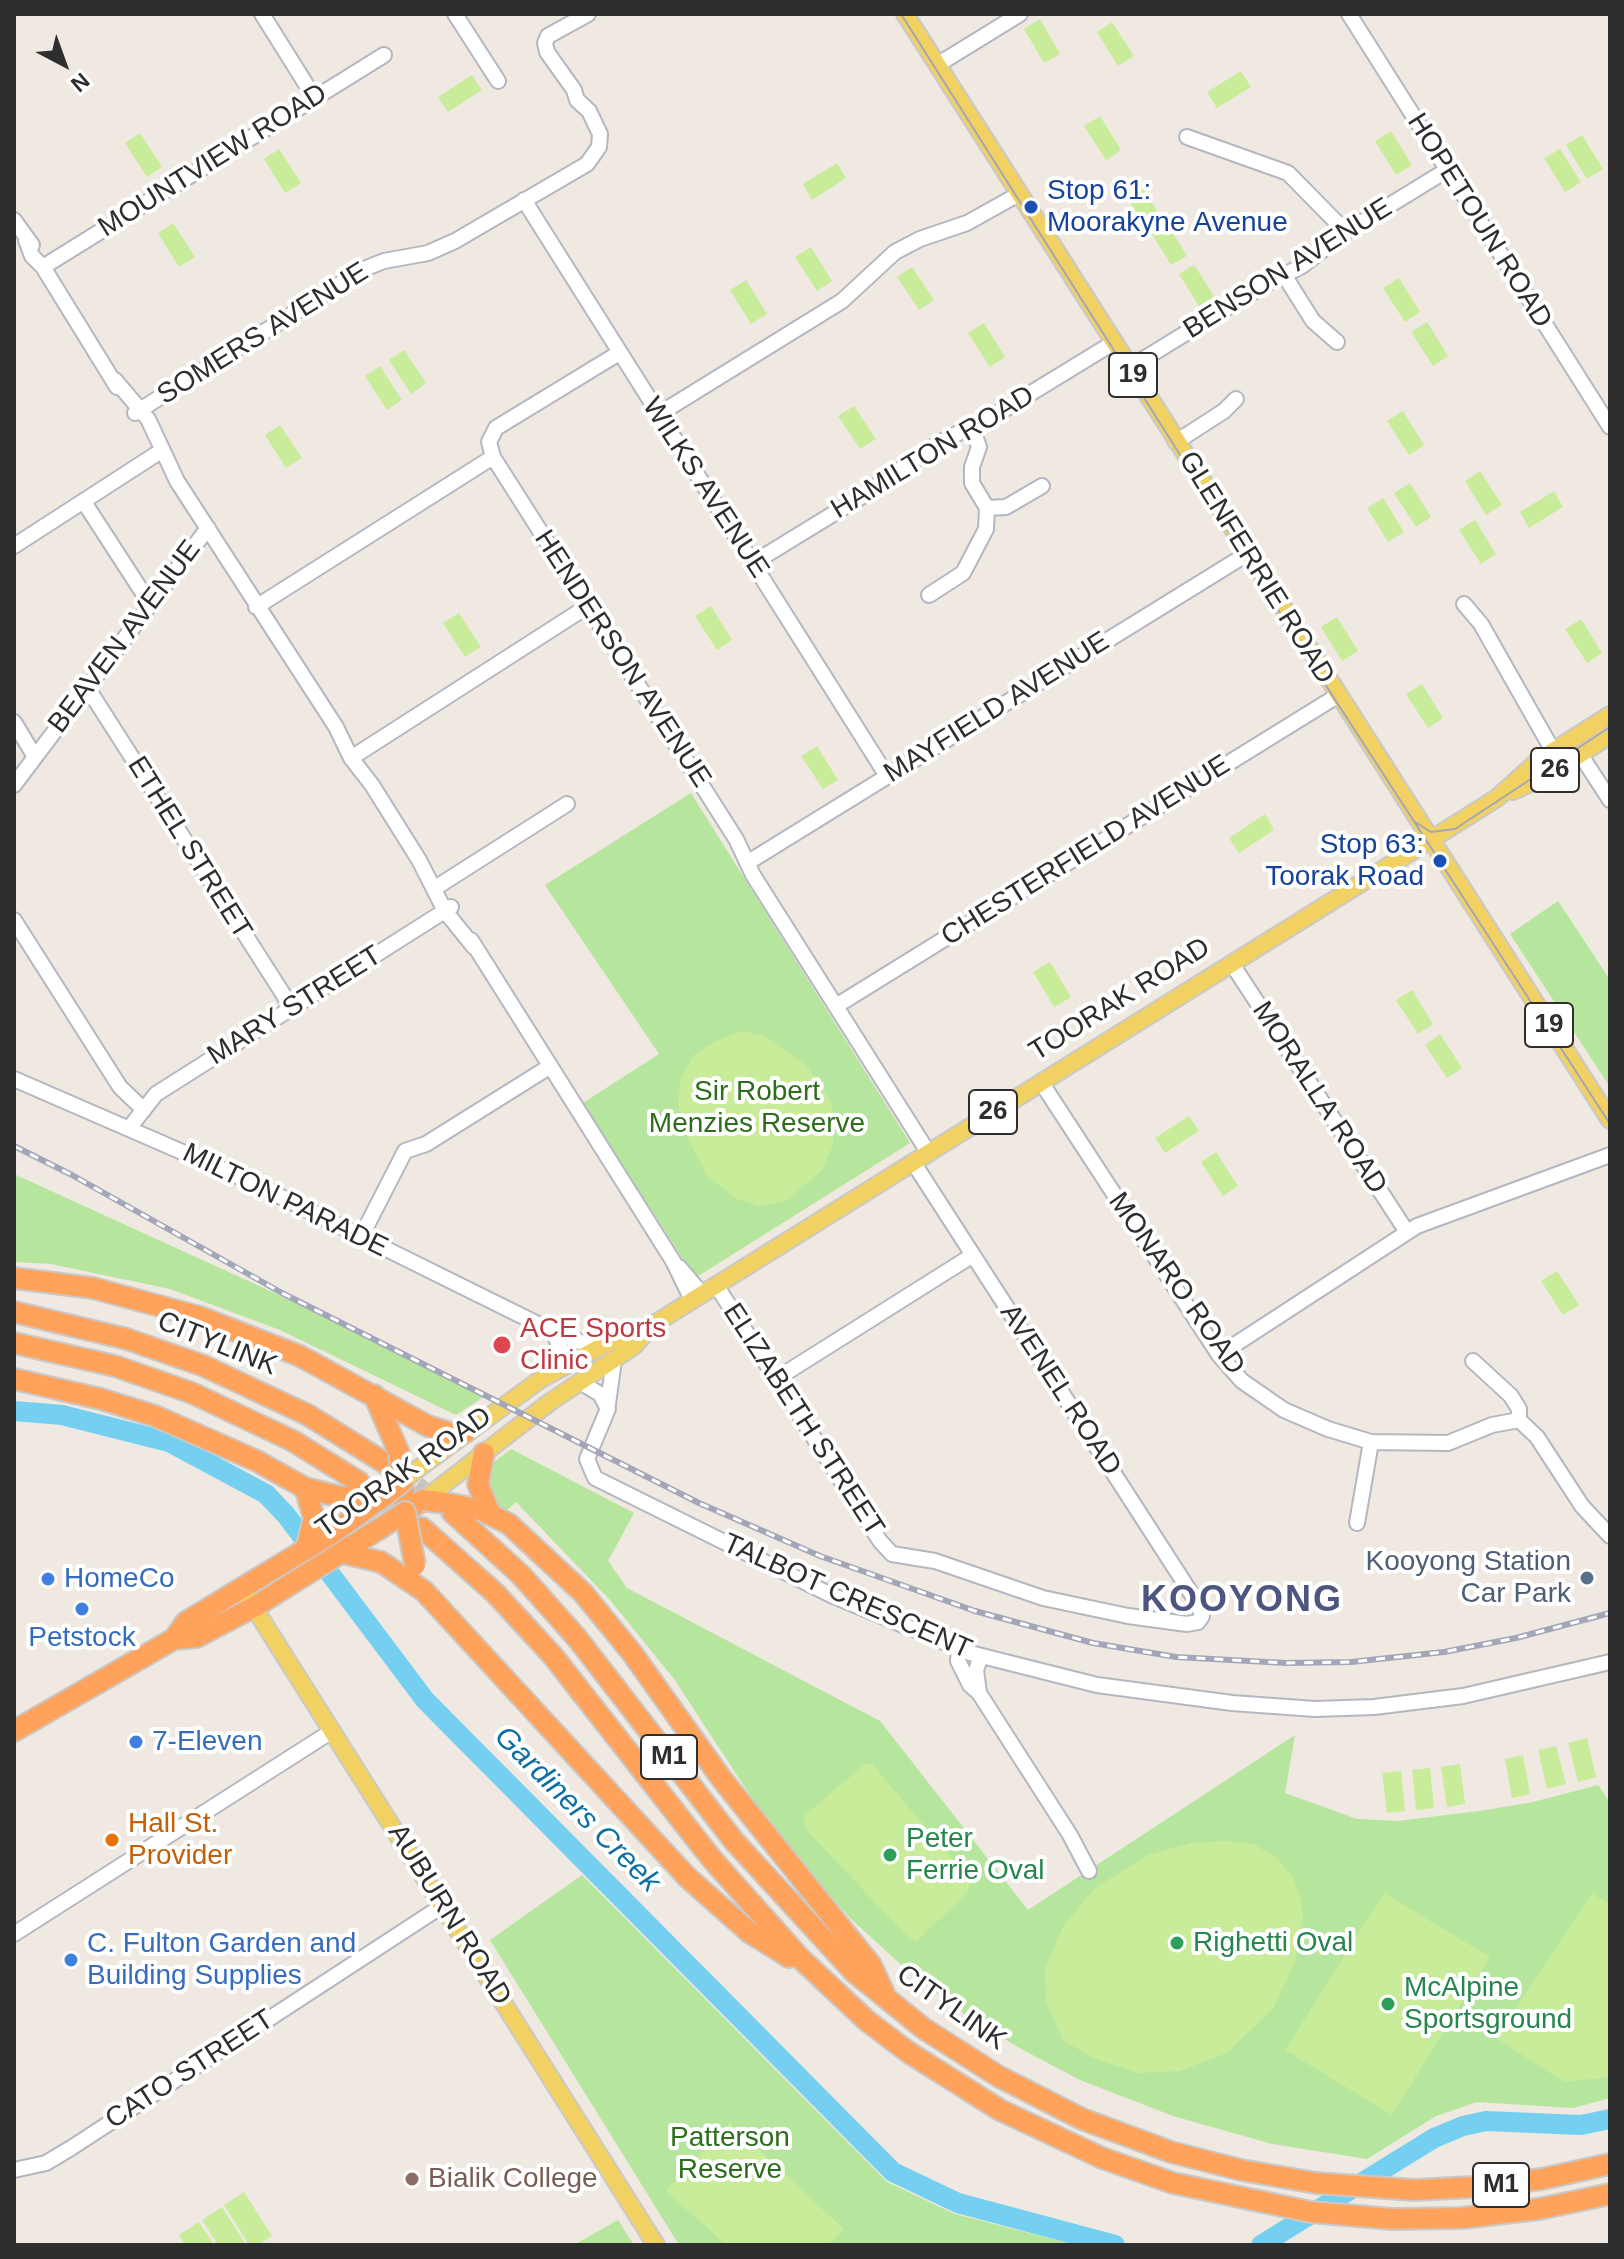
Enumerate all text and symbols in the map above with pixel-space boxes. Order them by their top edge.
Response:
north arrow [24,24,104,104]
text: N [66,68,94,97]
street label: MOUNTVIEW ROAD [93,77,333,245]
street label: HOPETOUN ROAD [1399,107,1559,335]
place label: Stop 61: Moorakyne Avenue [1047,174,1288,240]
street label: BENSON AVENUE [1178,191,1398,347]
marker: Stop 61: Moorakyne Avenue [1022,198,1040,216]
street label: SOMERS AVENUE [151,256,375,412]
road number: 19 [1109,353,1157,397]
street label: HAMILTON ROAD [825,379,1041,527]
street label: WILKS AVENUE [634,392,776,584]
street label: GLENFERRIE ROAD [1171,446,1341,690]
street label: HENDERSON AVENUE [526,524,718,794]
street label: BEAVEN AVENUE [42,534,208,740]
street label: MAYFIELD AVENUE [878,625,1116,791]
street label: CHESTERFIELD AVENUE [935,748,1237,954]
road number: 26 [1531,748,1579,792]
street label: ETHEL STREET [120,751,258,945]
place label: Stop 63: Toorak Road [1265,828,1424,894]
marker: Stop 63: Toorak Road [1431,852,1449,870]
street label: TOORAK ROAD [1024,931,1216,1069]
street label: MARY STREET [202,939,388,1073]
street label: MORALLA ROAD [1244,996,1394,1200]
road number: 19 [1525,1003,1573,1047]
park label: Sir Robert Menzies Reserve [649,1075,865,1141]
road number: 26 [969,1090,1017,1134]
street label: MILTON PARADE [177,1137,393,1265]
street label: MONARO ROAD [1101,1186,1251,1382]
street label: ELIZABETH STREET [715,1297,891,1543]
street label: AVENEL ROAD [992,1298,1128,1482]
street label: CITYLINK [152,1305,282,1383]
place label: ACE Sports Clinic [520,1312,666,1378]
marker: ACE Sports Clinic [491,1334,513,1356]
street label: TOORAK ROAD [310,1400,498,1546]
street label: TALBOT CRESCENT [717,1527,977,1667]
place label: Kooyong Station Car Park [1366,1545,1571,1611]
place label: HomeCo [64,1562,174,1596]
marker: Kooyong Station Car Park [1578,1569,1596,1587]
marker: HomeCo [39,1570,57,1588]
district label: KOOYONG [1141,1579,1343,1623]
marker: Petstock [73,1600,91,1618]
place label: Petstock [28,1621,136,1655]
water label: Gardiners Creek [486,1719,668,1901]
place label: 7-Eleven [152,1725,263,1759]
marker: 7-Eleven [127,1733,145,1751]
road number: M1 [641,1735,697,1779]
place label: Hall St. Provider [128,1807,232,1873]
street label: AUBURN ROAD [380,1818,518,2012]
place label: Peter Ferrie Oval [906,1822,1044,1888]
marker: Hall St. Provider [103,1831,121,1849]
marker: Peter Ferrie Oval [881,1846,899,1864]
place label: Righetti Oval [1193,1926,1353,1960]
place label: C. Fulton Garden and Building Supplies [87,1927,356,1993]
marker: Righetti Oval [1168,1934,1186,1952]
marker: C. Fulton Garden and Building Supplies [62,1951,80,1969]
street label: CITYLINK [890,1958,1012,2058]
place label: McAlpine Sportsground [1404,1971,1572,2037]
marker: McAlpine Sportsground [1379,1995,1397,2013]
street label: CATO STREET [100,2003,280,2137]
park label: Patterson Reserve [670,2121,790,2187]
place label: Bialik College [428,2162,598,2196]
road number: M1 [1473,2163,1529,2207]
marker: Bialik College [403,2170,421,2188]

